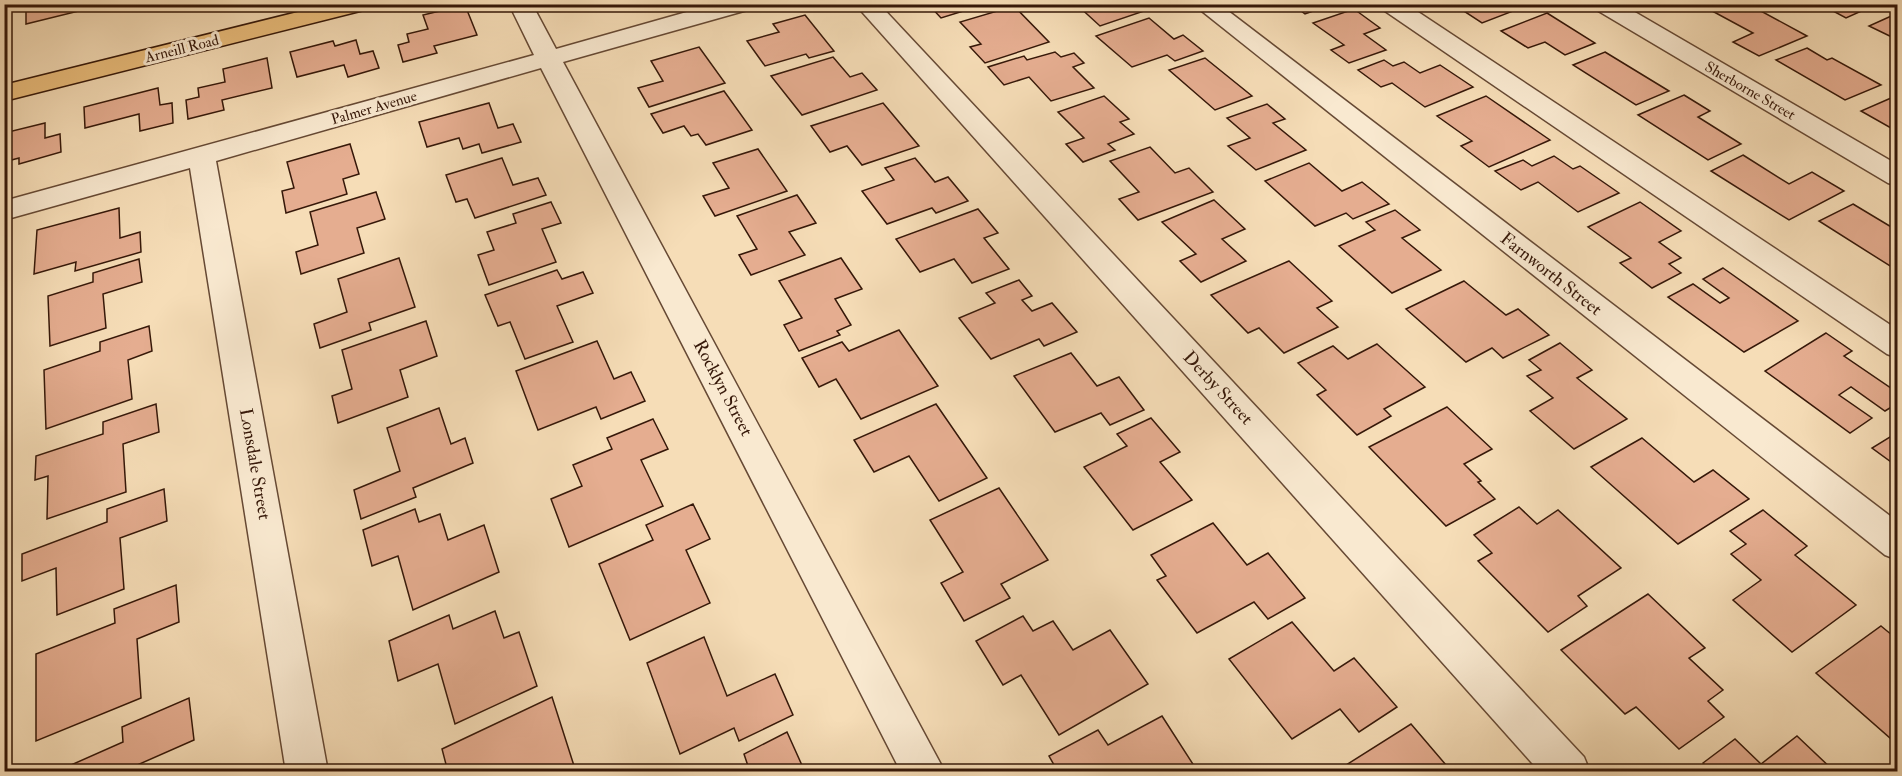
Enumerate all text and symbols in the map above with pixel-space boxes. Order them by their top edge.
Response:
street label: Arneill Road [142,31,221,68]
street label: Sherborne Street [1701,57,1799,125]
street label: Palmer Avenue [329,87,419,129]
street label: Farnworth Street [1496,227,1607,321]
street label: Rocklyn Street [688,336,758,440]
street label: Derby Street [1178,346,1258,430]
street label: Lonsdale Street [234,406,276,522]

